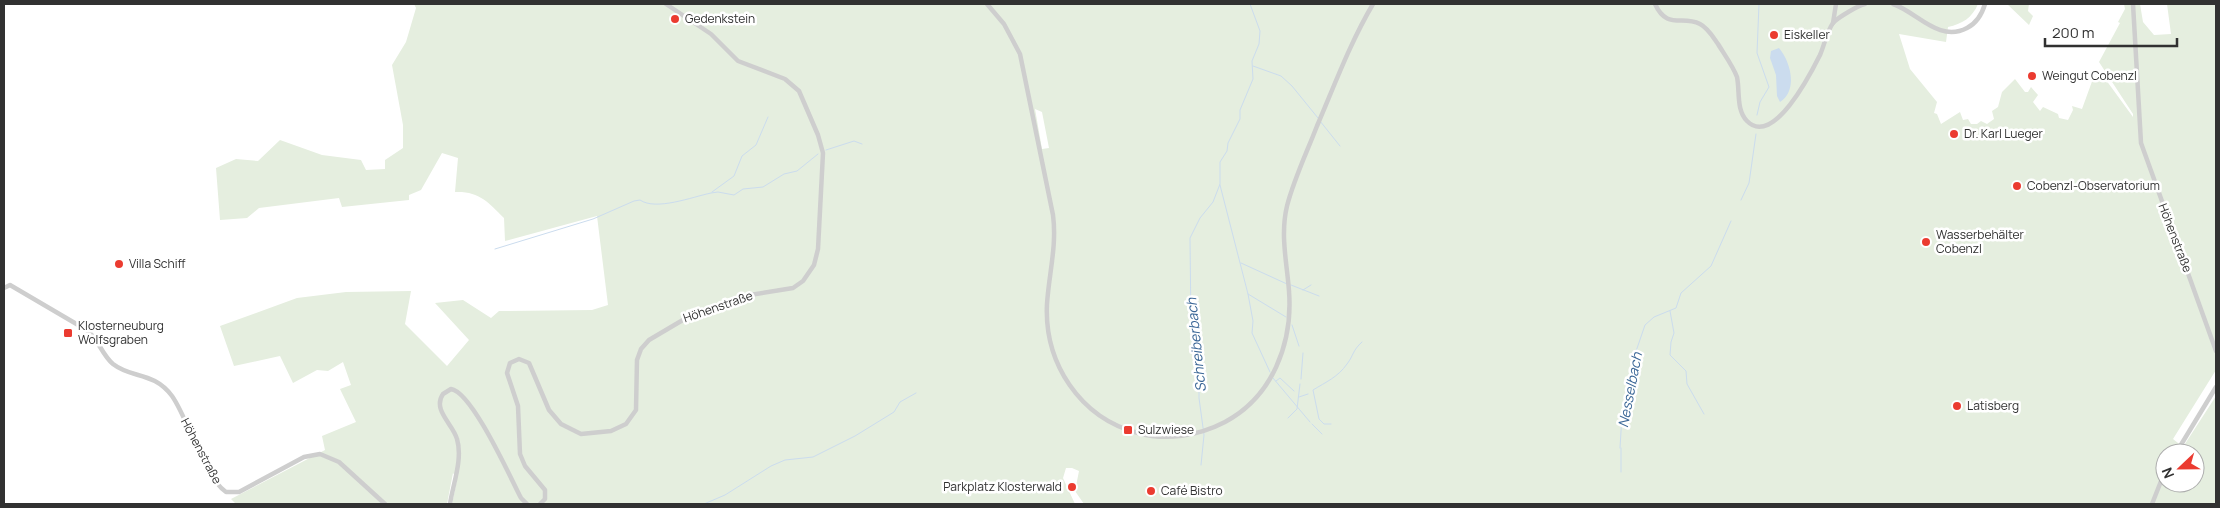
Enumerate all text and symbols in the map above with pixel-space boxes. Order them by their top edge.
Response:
place label: Gedenkstein [685,10,755,27]
marker: Gedenkstein [669,13,681,25]
scale bar [2045,15,2178,47]
text: 200 m [2052,22,2095,43]
place label: Eiskeller [1784,26,1830,43]
marker: Eiskeller [1768,29,1780,41]
place label: Weingut Cobenzl [2042,67,2137,84]
marker: Weingut Cobenzl [2026,70,2038,82]
place label: Dr. Karl Lueger [1964,125,2044,142]
marker: Dr. Karl Lueger [1948,128,1960,140]
place label: Cobenzl-Observatorium [2027,177,2160,194]
marker: Cobenzl-Observatorium [2011,180,2023,192]
street label: Höhenstraße [2155,201,2196,275]
place label: Wasserbehälter Cobenzl [1936,226,2025,257]
marker: Wasserbehälter Cobenzl [1920,236,1932,248]
place label: Villa Schiff [129,255,185,272]
marker: Villa Schiff [113,258,125,270]
street label: Höhenstraße [681,287,755,326]
water label: Schreiberbach [1181,296,1210,393]
place label: Klosterneuburg Wolfsgraben [78,317,164,348]
marker: Klosterneuburg Wolfsgraben [62,327,74,339]
water label: Nesselbach [1613,350,1646,429]
place label: Latisberg [1967,397,2019,414]
marker: Latisberg [1951,400,1963,412]
street label: Höhenstraße [177,415,226,487]
place label: Sulzwiese [1138,421,1194,438]
marker: Sulzwiese [1122,424,1134,436]
north arrow [2155,443,2205,493]
text: N [2157,465,2178,481]
place label: Parkplatz Klosterwald [943,478,1062,495]
marker: Parkplatz Klosterwald [1066,481,1078,493]
place label: Café Bistro [1161,482,1223,499]
marker: Café Bistro [1145,485,1157,497]

